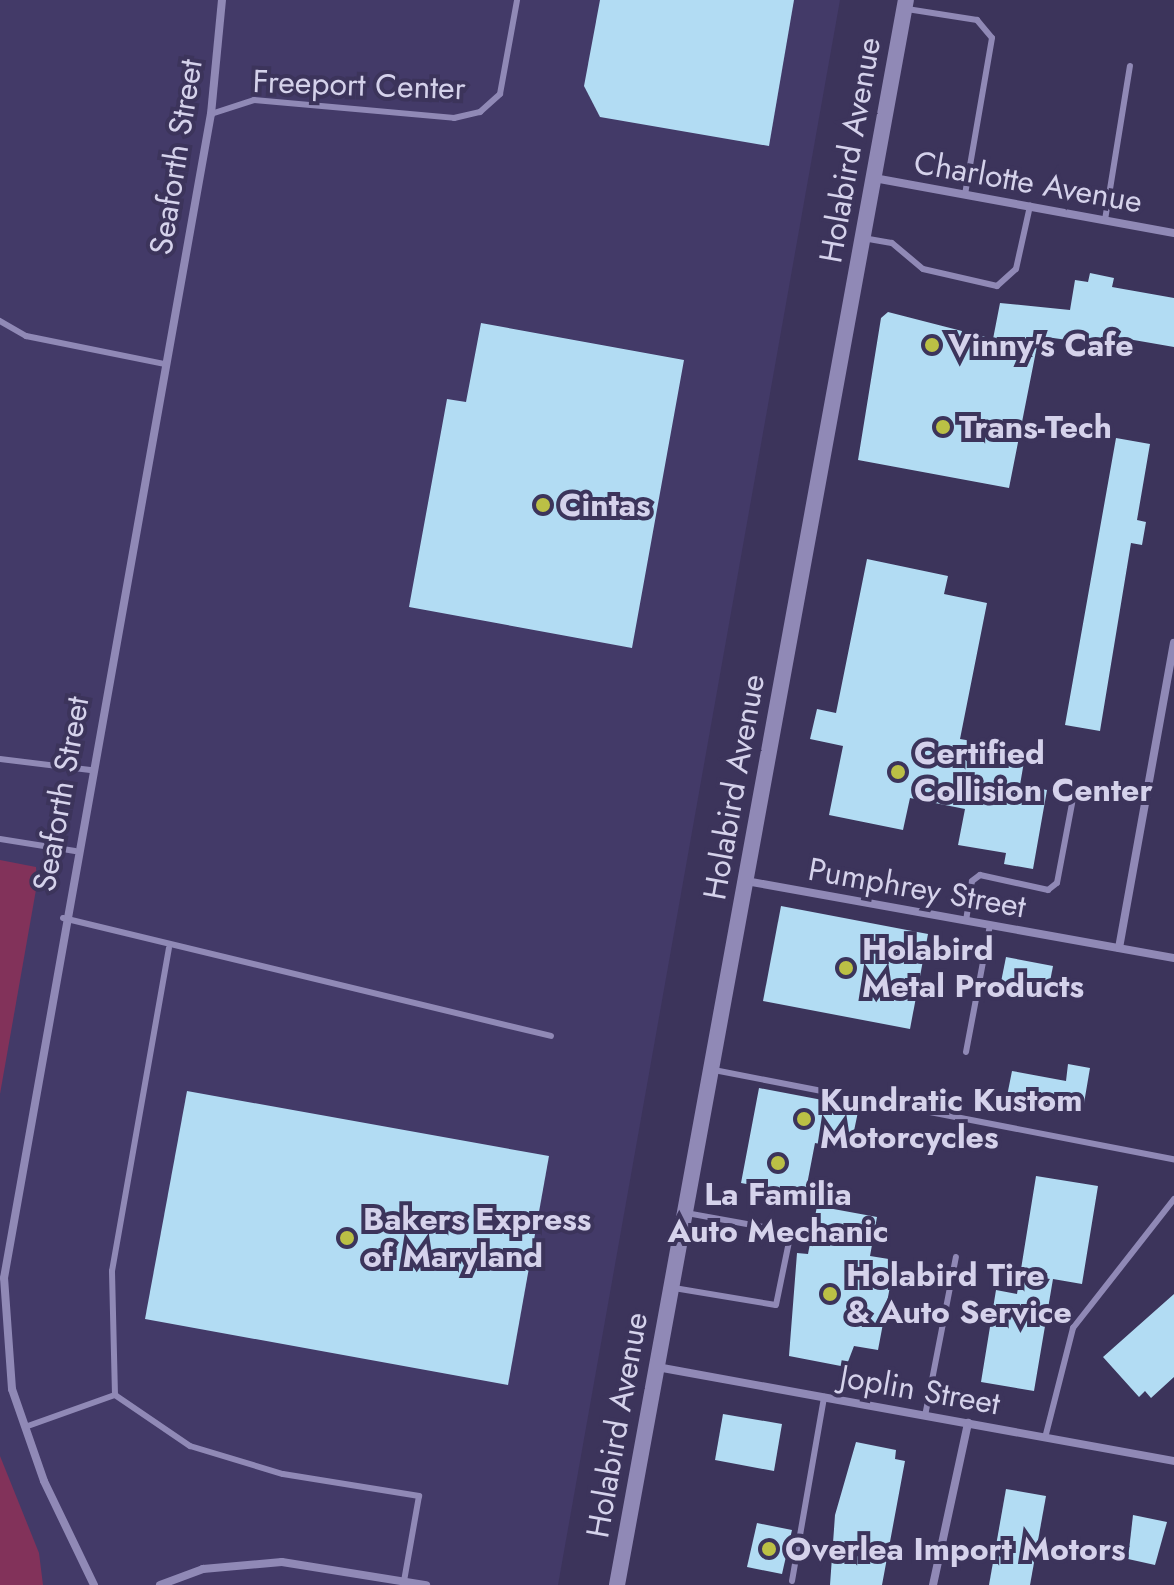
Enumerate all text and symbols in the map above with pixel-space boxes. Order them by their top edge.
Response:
street label: Holabird Avenue [811,34,889,266]
street label: Seaforth Street [142,56,210,258]
street label: Freeport Center [252,62,466,108]
street label: Charlotte Avenue [911,143,1145,221]
place label: Vinny's Cafe [948,326,1134,364]
marker: Vinny's Cafe [923,336,941,354]
place label: Trans-Tech [959,408,1112,446]
marker: Trans-Tech [934,418,952,436]
place label: Cintas [559,486,651,524]
marker: Cintas [534,496,552,514]
street label: Holabird Avenue [695,671,773,903]
street label: Seaforth Street [25,693,97,895]
place label: Certified Collision Center [914,735,1153,810]
marker: Certified Collision Center [889,763,907,781]
street label: Pumphrey Street [805,850,1029,926]
place label: Holabird Metal Products [862,931,1084,1006]
marker: Holabird Metal Products [837,959,855,977]
place label: Kundratic Kustom Motorcycles [820,1082,1082,1157]
marker: Kundratic Kustom Motorcycles [795,1110,813,1128]
marker: La Familia Auto Mechanic [769,1154,787,1172]
place label: La Familia Auto Mechanic [667,1176,889,1251]
place label: Bakers Express of Maryland [363,1201,591,1276]
marker: Bakers Express of Maryland [338,1229,356,1247]
place label: Holabird Tire & Auto Service [846,1257,1072,1332]
marker: Holabird Tire & Auto Service [821,1285,839,1303]
street label: Holabird Avenue [578,1309,656,1541]
street label: Joplin Street [837,1357,1003,1423]
place label: Overlea Import Motors [785,1530,1126,1568]
marker: Overlea Import Motors [760,1540,778,1558]

